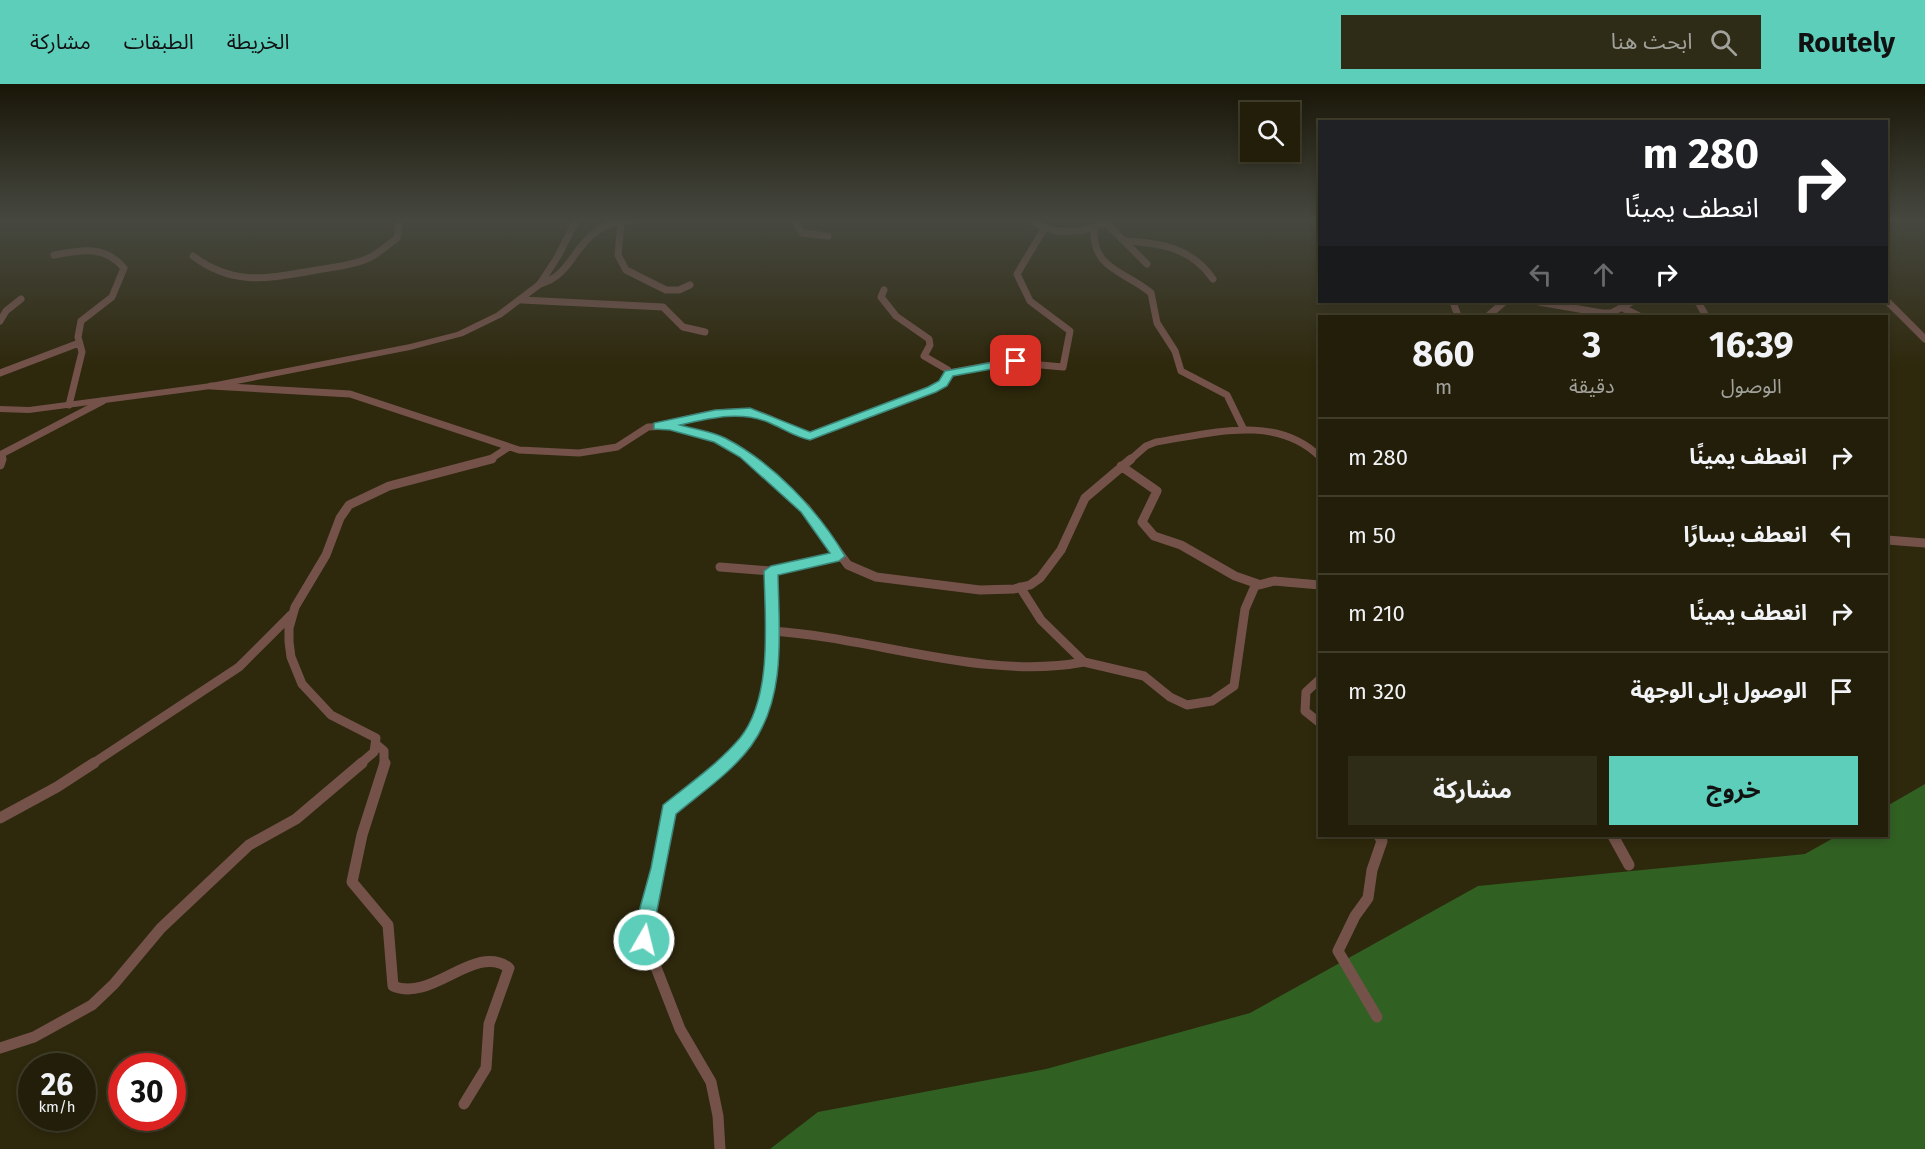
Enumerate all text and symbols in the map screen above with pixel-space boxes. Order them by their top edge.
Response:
search box [1341,15,1761,69]
icon: search [1707,26,1740,59]
text: Routely [1797,26,1895,59]
text: ابحث هنا [1611,28,1692,55]
text: مشاركة [30,29,91,55]
text: الطبقات [124,29,194,55]
text: الخريطة [227,29,290,55]
map controls [1240,102,1300,162]
button: search [1240,102,1300,162]
text: 280 m [1643,129,1759,179]
icon: right [1780,144,1858,222]
text: انعطف يمينًا [1624,192,1759,224]
icon: left [1524,258,1557,291]
icon: ahead [1587,258,1620,291]
icon: right [1650,258,1683,291]
text: 3 [1582,323,1601,367]
text: 16:39 [1709,323,1794,367]
text: 860 [1412,332,1475,376]
pin [990,335,1041,386]
icon: arrive [999,344,1032,377]
text: دقيقة [1569,374,1615,398]
text: الوصول [1721,374,1782,398]
text: m [1435,375,1452,399]
icon: right [1825,441,1858,474]
text: انعطف يمينًا [1689,443,1807,470]
text: 280 m [1348,444,1408,471]
icon: left [1825,519,1858,552]
text: انعطف يسارًا [1684,521,1807,548]
text: 50 m [1348,522,1396,549]
icon: right [1825,597,1858,630]
text: انعطف يمينًا [1689,599,1807,626]
text: 210 m [1348,600,1405,627]
icon: arrive [1825,675,1858,708]
text: الوصول إلى الوجهة [1630,677,1807,704]
text: 320 m [1348,678,1407,705]
button: مشاركة [1348,756,1597,825]
button: خروج [1609,756,1858,825]
position arrow [612,908,676,972]
speed limit sign: 30 [108,1053,186,1131]
text: 26 [41,1067,73,1103]
text: km/h [38,1098,76,1116]

